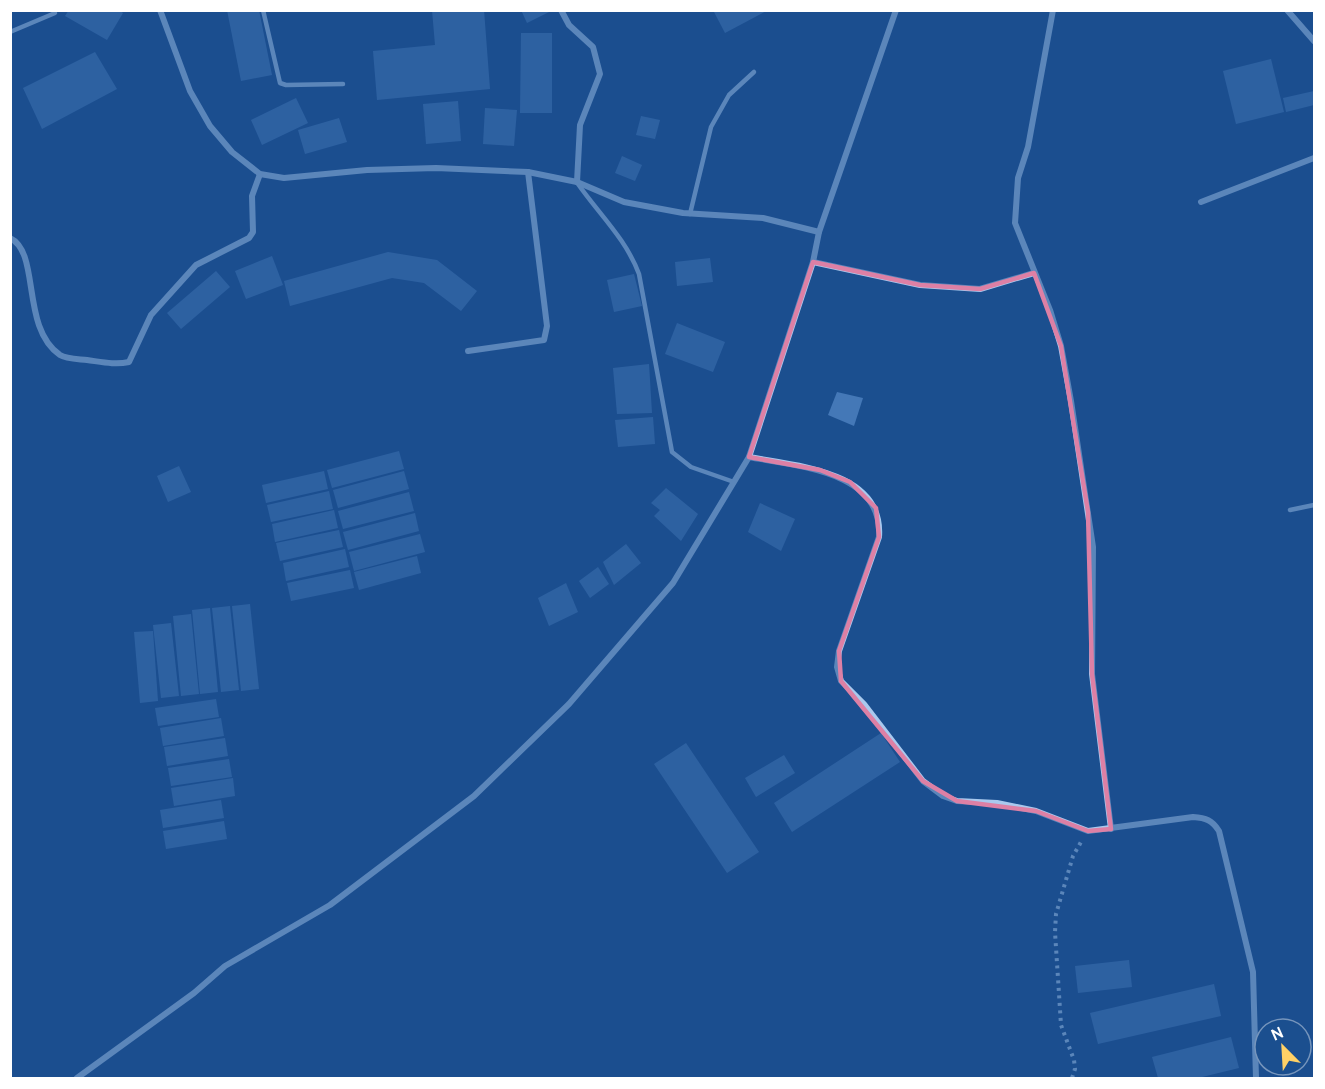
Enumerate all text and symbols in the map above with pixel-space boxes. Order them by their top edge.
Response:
north arrow [1253,1017,1313,1077]
text: N [1268,1023,1286,1045]

